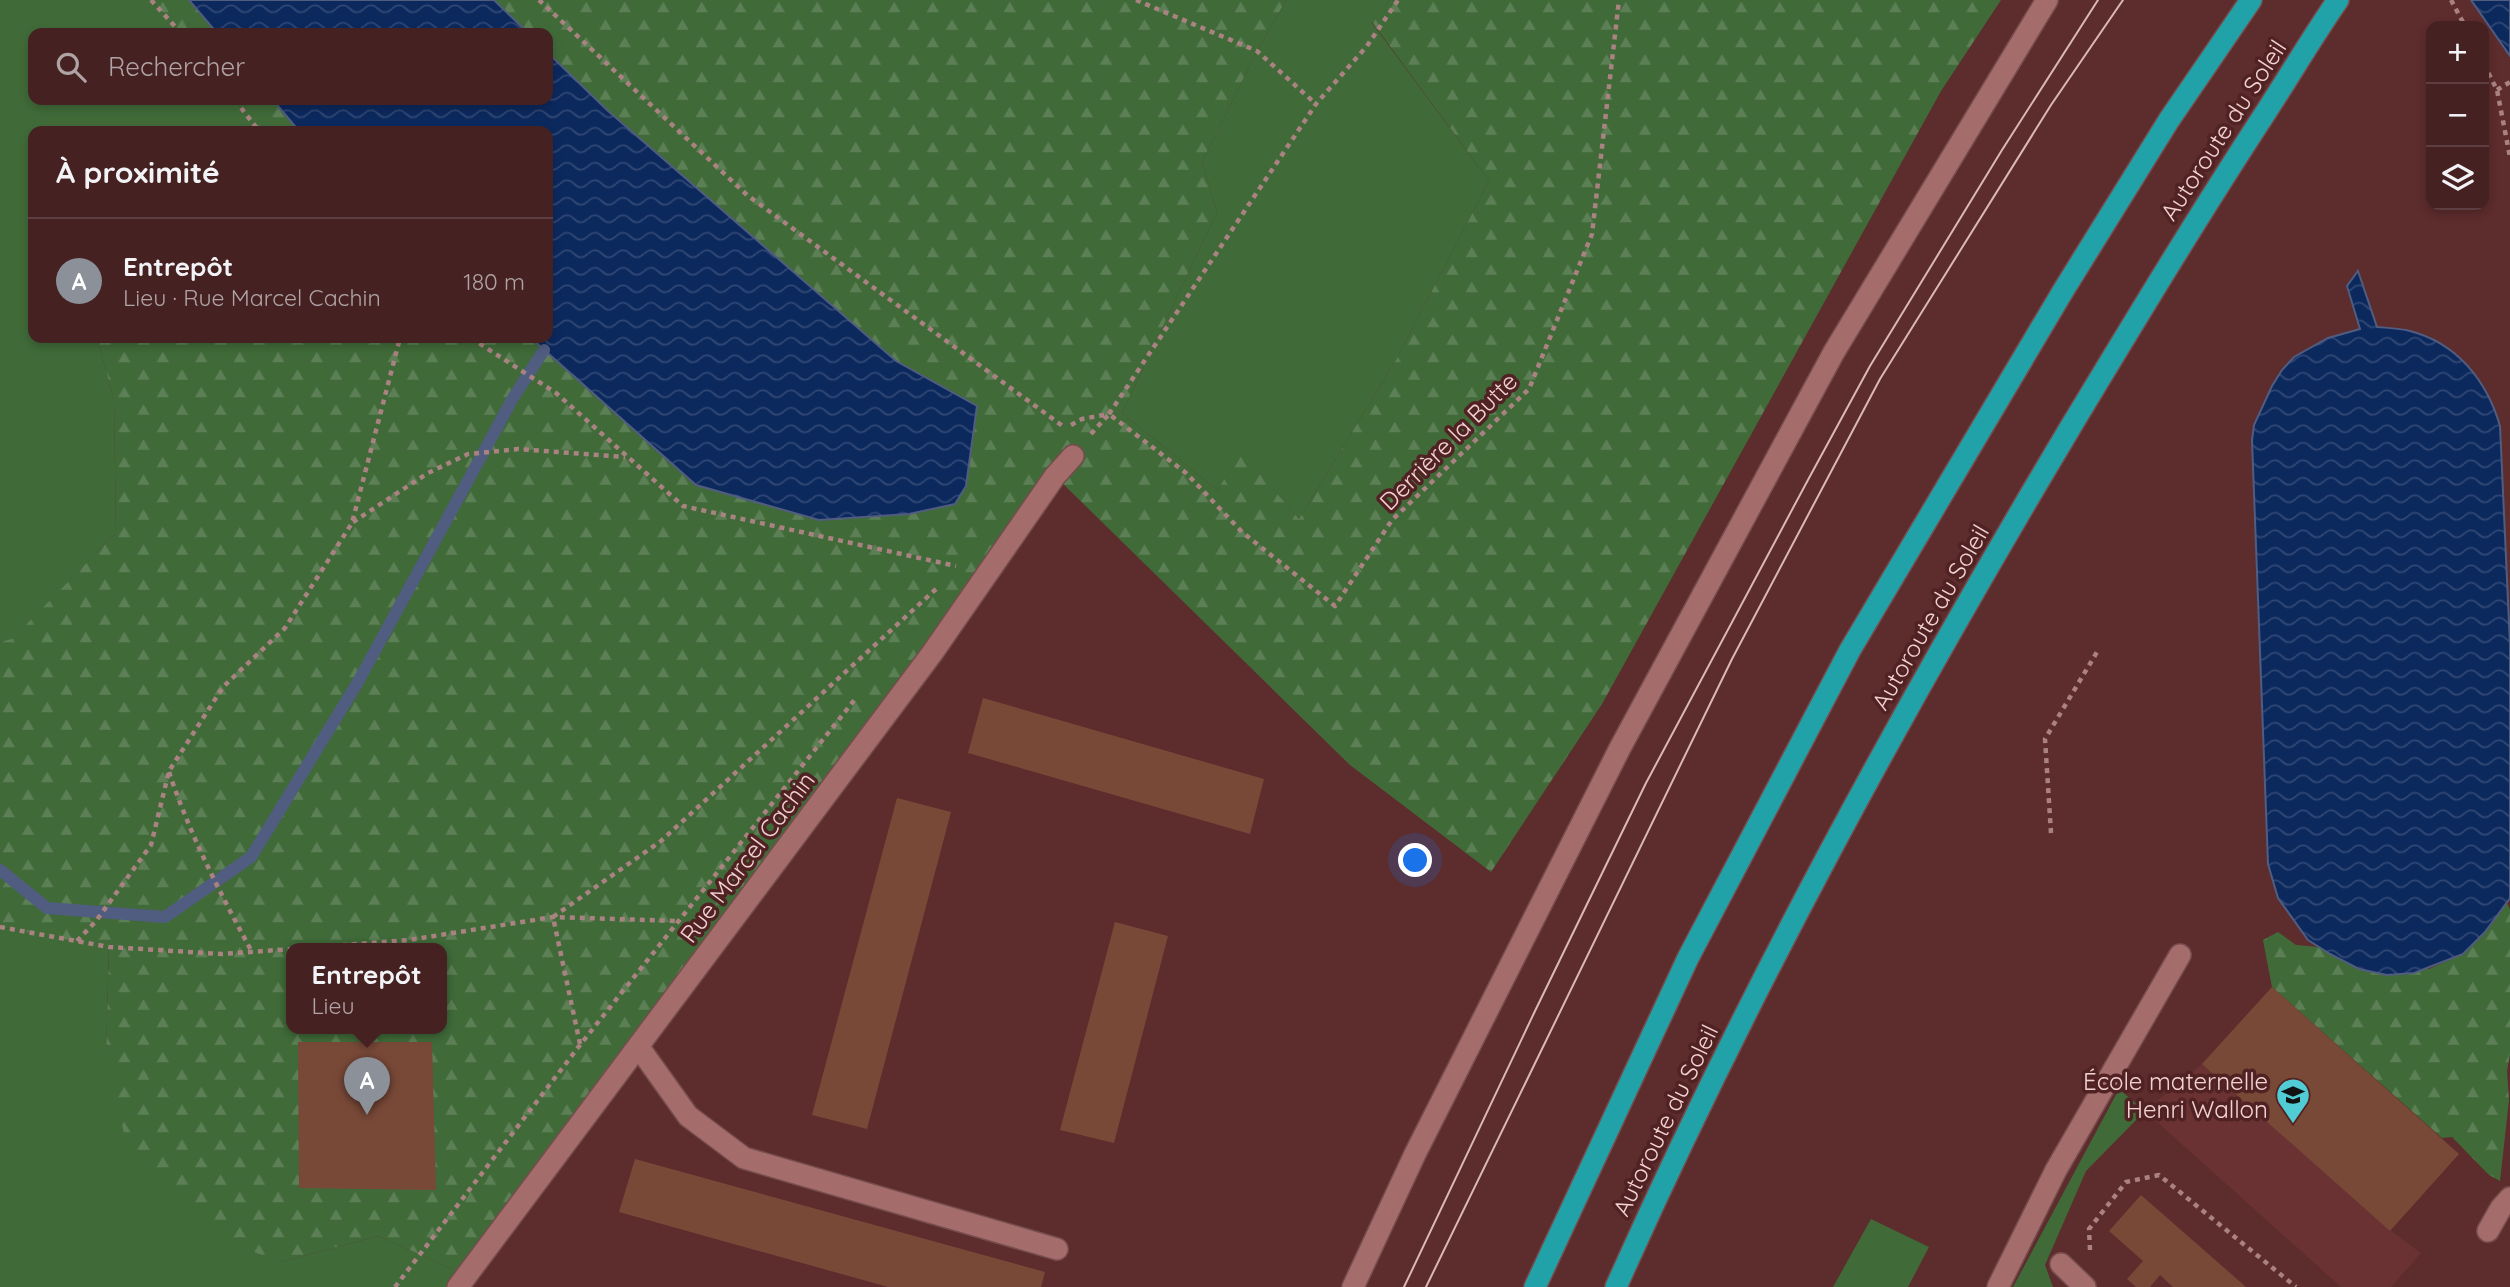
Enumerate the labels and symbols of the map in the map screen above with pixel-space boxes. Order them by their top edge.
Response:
street label: Autoroute du Soleil [2153,34,2293,226]
street label: Derrière la Butte [1373,366,1523,516]
street label: Autoroute du Soleil [1865,519,1995,715]
street label: Rue Marcel Cachin [673,766,821,948]
your location [1398,843,1432,877]
street label: Autoroute du Soleil [1606,1019,1724,1221]
pin: A [344,1057,390,1115]
place label: École maternelle Henri Wallon [2083,1066,2268,1124]
school or university icon: École maternelle Henri Wallon [2274,1076,2312,1125]

